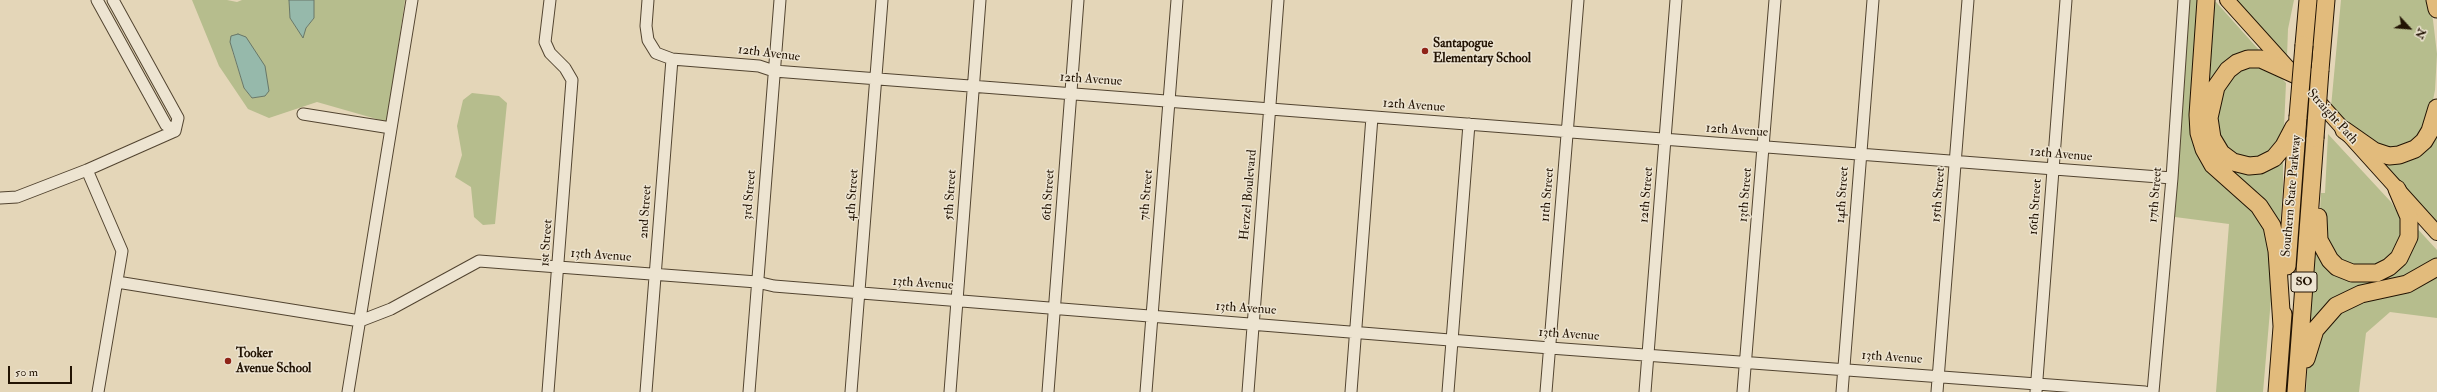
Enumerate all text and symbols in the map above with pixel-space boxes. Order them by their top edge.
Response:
north arrow [2389,8,2429,48]
text: N [2412,26,2428,41]
place label: Santapogue Elementary School [1433,36,1531,67]
street label: 12th Avenue [737,42,801,66]
marker: Santapogue Elementary School [1420,46,1430,56]
street label: 12th Avenue [1059,70,1123,90]
street label: Straight Path [2303,86,2361,148]
street label: 12th Avenue [1382,96,1446,116]
street label: 12th Avenue [1705,121,1769,141]
street label: Southern State Parkway [2279,134,2305,258]
street label: 12th Avenue [2029,145,2093,165]
street label: Herzel Boulevard [1237,149,1261,241]
street label: 12th Street [1637,166,1657,224]
street label: 14th Street [1833,166,1853,224]
street label: 11th Street [1538,167,1558,223]
street label: 13th Street [1736,167,1756,223]
street label: 15th Street [1929,167,1949,223]
street label: 17th Street [2146,167,2166,223]
street label: 4th Street [843,168,863,222]
street label: 3rd Street [740,169,760,221]
street label: 5th Street [941,169,961,221]
street label: 6th Street [1039,169,1059,221]
street label: 7th Street [1137,169,1157,221]
street label: 16th Street [2026,178,2046,236]
street label: 2nd Street [636,185,656,239]
street label: 1st Street [538,219,556,267]
street label: 13th Avenue [570,246,632,266]
road number: SO [2291,272,2317,292]
street label: 13th Avenue [892,274,954,294]
street label: 13th Avenue [1215,299,1277,319]
street label: 13th Avenue [1538,325,1600,345]
place label: Tooker Avenue School [236,346,311,377]
street label: 13th Avenue [1861,348,1923,368]
marker: Tooker Avenue School [223,356,233,366]
scale bar [10,358,74,384]
text: 50 m [15,365,38,380]

